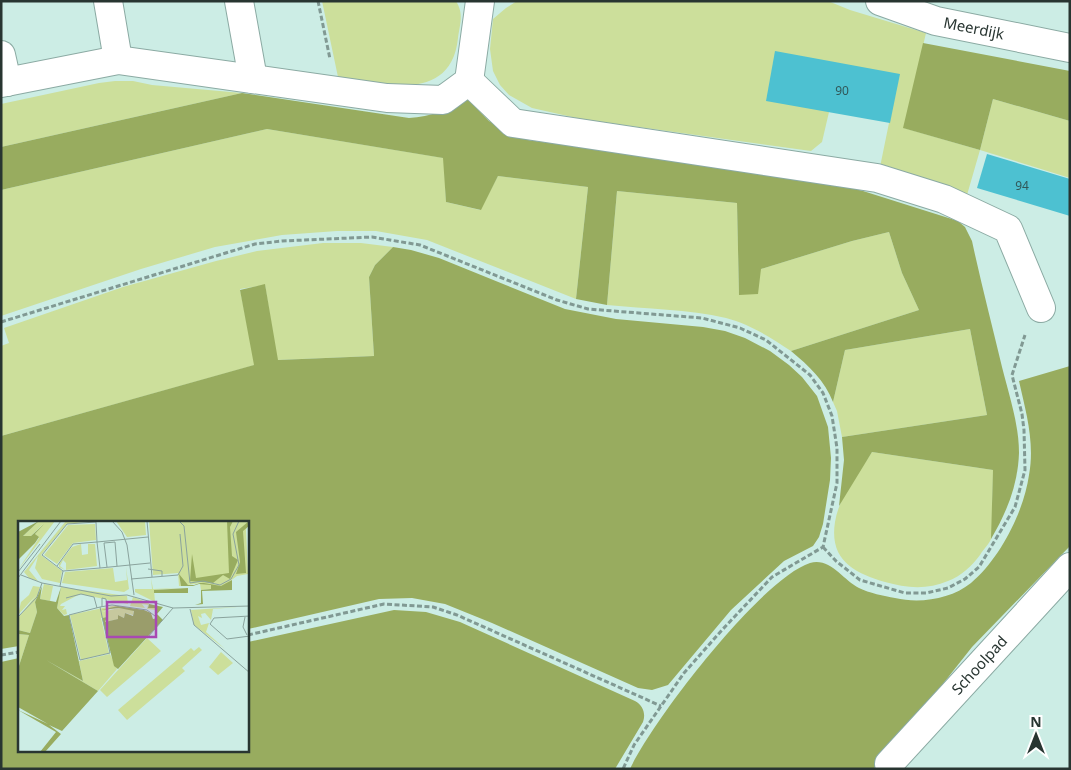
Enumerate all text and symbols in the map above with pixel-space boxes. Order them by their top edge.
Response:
street label: Meerdijk [942,12,1006,44]
house number: 90 [835,82,849,99]
house number: 94 [1015,177,1029,194]
inset map [18,521,249,752]
street label: Schoolpad [947,631,1011,699]
north arrow [1011,710,1061,760]
text: N [1030,712,1042,731]

